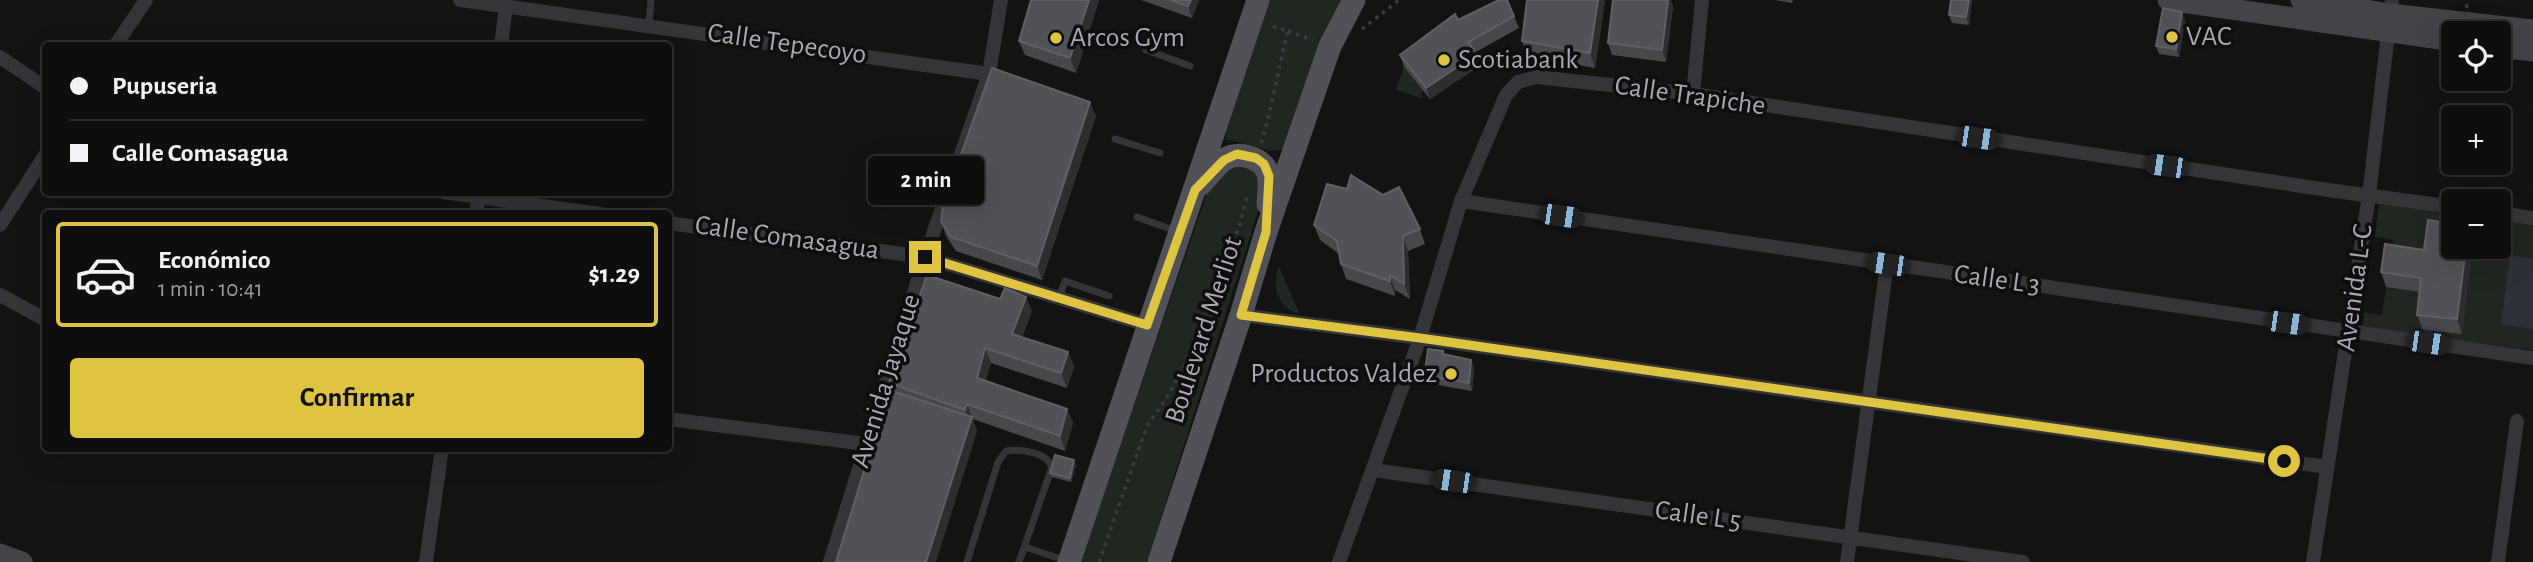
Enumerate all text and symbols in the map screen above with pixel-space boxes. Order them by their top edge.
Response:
street label: Calle Tepecoyo [706,19,868,69]
map controls [2441,21,2511,259]
button: locate [2441,21,2511,91]
place label: VAC [2186,23,2232,51]
place label: Arcos Gym [1070,24,1185,52]
marker: VAC [2164,29,2180,45]
marker: Arcos Gym [1048,30,1064,46]
place label: Scotiabank [1458,46,1578,74]
marker: Scotiabank [1436,52,1452,68]
street label: Calle Trapiche [1613,72,1767,120]
text: Pupuseria [112,73,217,99]
button: + [2441,105,2511,175]
car [1956,125,2001,151]
text: Calle Comasagua [112,140,289,166]
car [2144,153,2189,179]
callout: 2 min [867,156,983,204]
text: 2 min [900,169,952,192]
button: − [2441,189,2511,259]
car [1539,203,1584,229]
street label: Calle Comasagua [693,211,881,265]
street label: Avenida L-C [2332,223,2378,353]
street label: Boulevard Merliot [1161,233,1247,427]
route end [909,241,941,273]
icon: car [74,243,137,306]
text: Económico [158,247,271,273]
car [1865,251,1910,277]
street label: Calle L 3 [1952,260,2042,300]
text: $1.29 [588,261,640,287]
text: 1 min · 10:41 [158,278,263,301]
street label: Avenida Jayaque [846,291,926,471]
car [2265,310,2310,336]
car [2406,330,2451,356]
button: Confirmar [70,358,644,438]
place label: Productos Valdez [1250,360,1437,388]
marker: Productos Valdez [1443,366,1459,382]
route start [2268,445,2300,477]
car [1431,468,1476,494]
street label: Calle L 5 [1653,496,1743,536]

